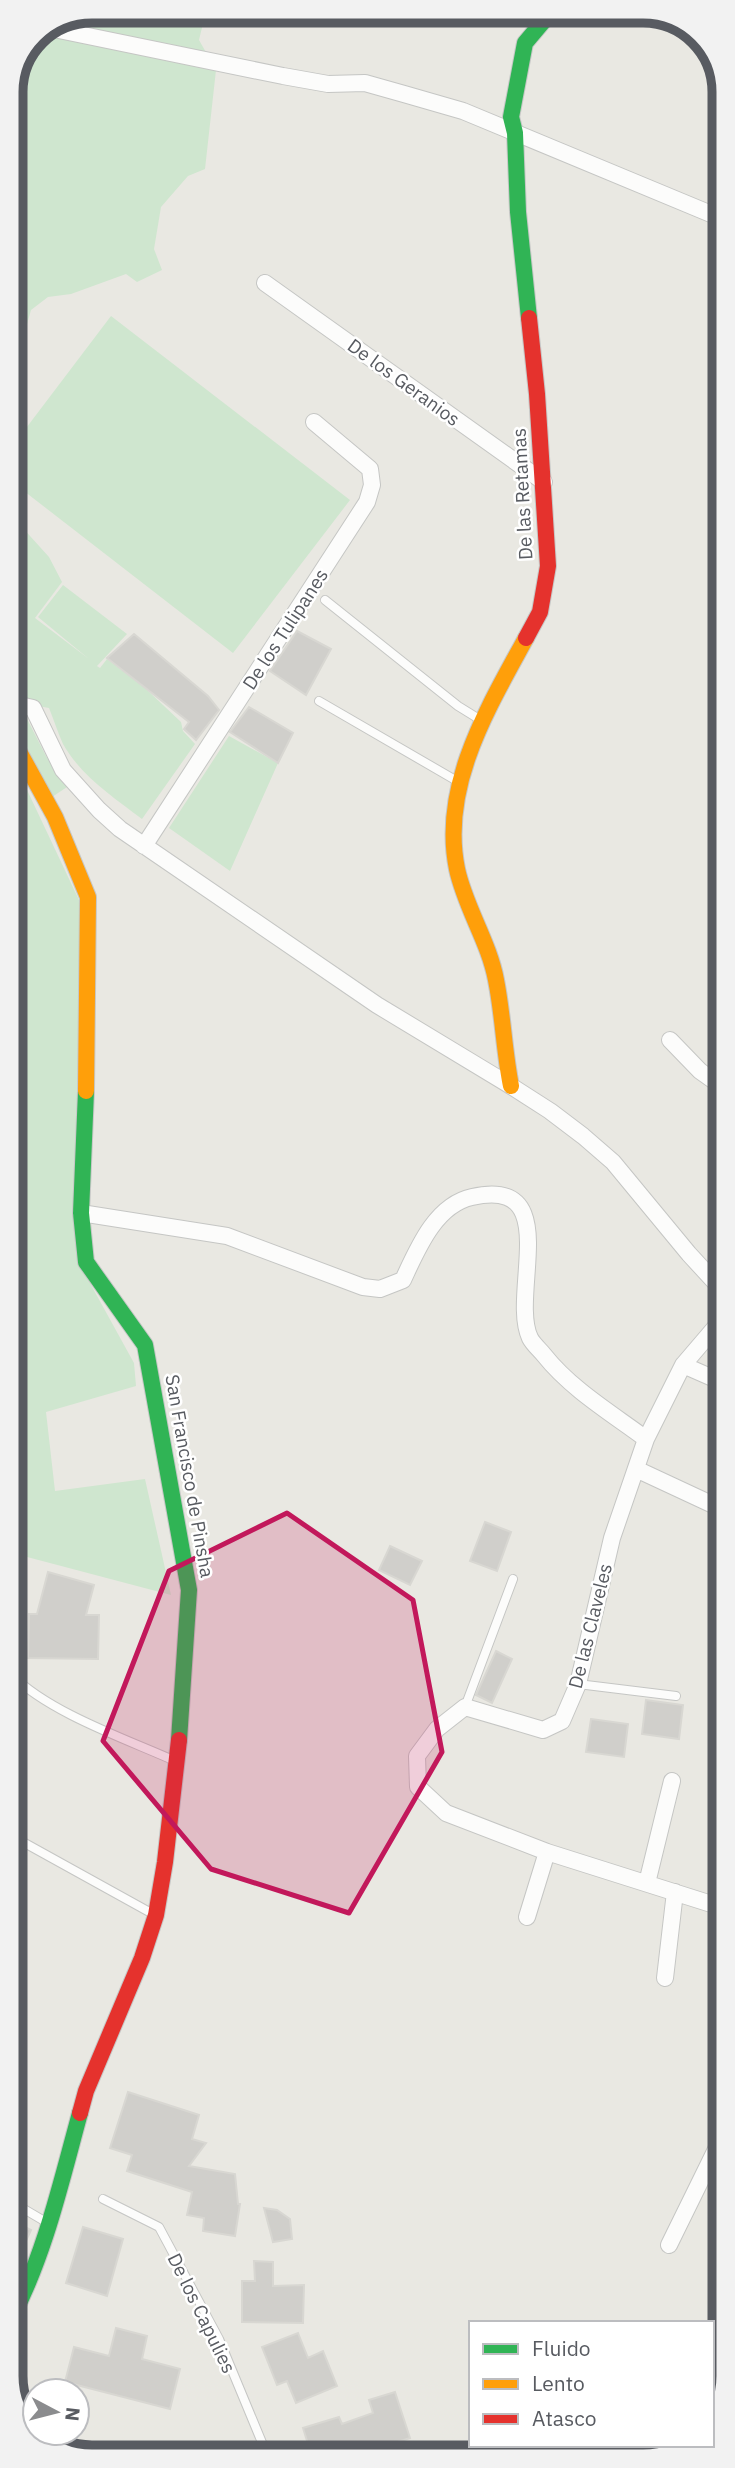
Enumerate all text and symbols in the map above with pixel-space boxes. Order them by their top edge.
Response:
street label: De los Geranios [343,333,465,431]
street label: De las Retamas [507,428,537,560]
street label: De los Tulipanes [237,564,333,694]
street label: San Francisco de Pinsha [160,1373,220,1579]
street label: De las Claveles [563,1561,617,1691]
street label: De los Capulies [163,2249,241,2377]
legend [469,2321,714,2447]
text: Fluido [532,2334,591,2362]
text: Lento [532,2369,585,2397]
north arrow [21,2377,91,2447]
text: Atasco [532,2404,596,2432]
text: N [60,2406,86,2422]

